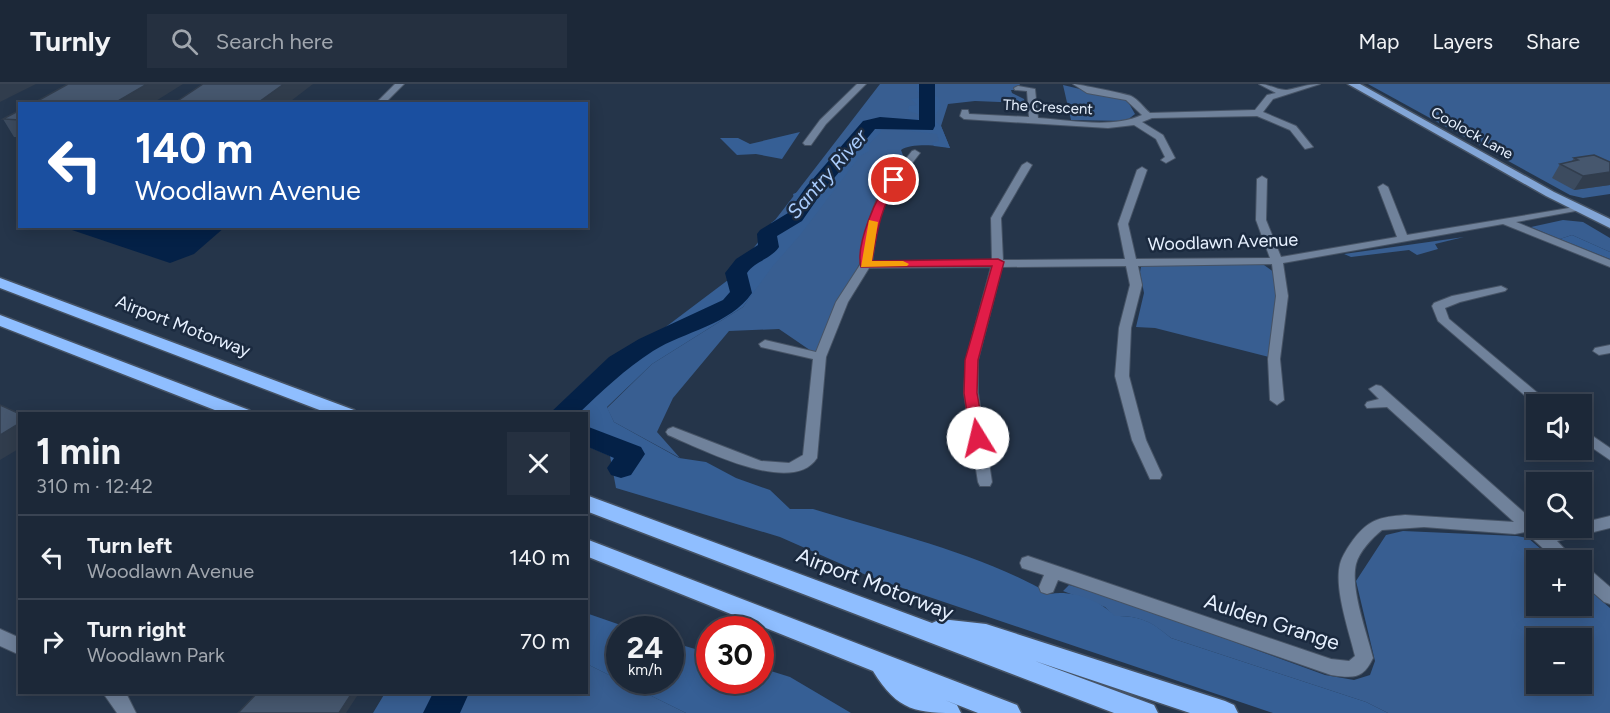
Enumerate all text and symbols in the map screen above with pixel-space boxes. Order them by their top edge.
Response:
search box [147,14,567,68]
text: Turnly [30,24,111,58]
icon: search [168,25,201,58]
text: Search here [216,28,333,55]
text: Map [1359,29,1399,54]
text: Layers [1432,29,1493,54]
text: Share [1526,29,1580,54]
street label: The Crescent [1003,96,1094,118]
street label: Coolock Lane [1428,103,1516,163]
text: 140 m [135,123,253,174]
water label: Santry River [782,124,873,223]
icon: left [36,126,114,204]
pin [868,154,919,205]
icon: arrive [877,163,910,196]
text: Woodlawn Avenue [135,174,361,207]
street label: Woodlawn Avenue [1147,228,1299,256]
street label: Airport Motorway [113,290,254,362]
map controls [1526,394,1592,694]
button: sound [1526,394,1592,460]
position arrow [946,406,1010,470]
text: 1 min [36,430,121,473]
button: close [507,432,570,495]
button: search [1526,472,1592,538]
text: 310 m · 12:42 [36,474,153,498]
text: Turn left [87,532,173,559]
icon: left [36,541,69,574]
street label: Airport Motorway [793,542,957,625]
text: 140 m [509,544,570,571]
button: + [1526,550,1592,616]
text: Woodlawn Avenue [87,559,254,583]
street label: Aulden Grange [1201,588,1343,655]
text: Turn right [87,616,186,643]
speed limit sign: 30 [696,616,774,694]
icon: right [36,625,69,658]
text: 70 m [520,628,570,655]
button: − [1526,628,1592,694]
text: 24 [627,629,663,666]
text: Woodlawn Park [87,643,225,667]
text: km/h [628,661,662,679]

